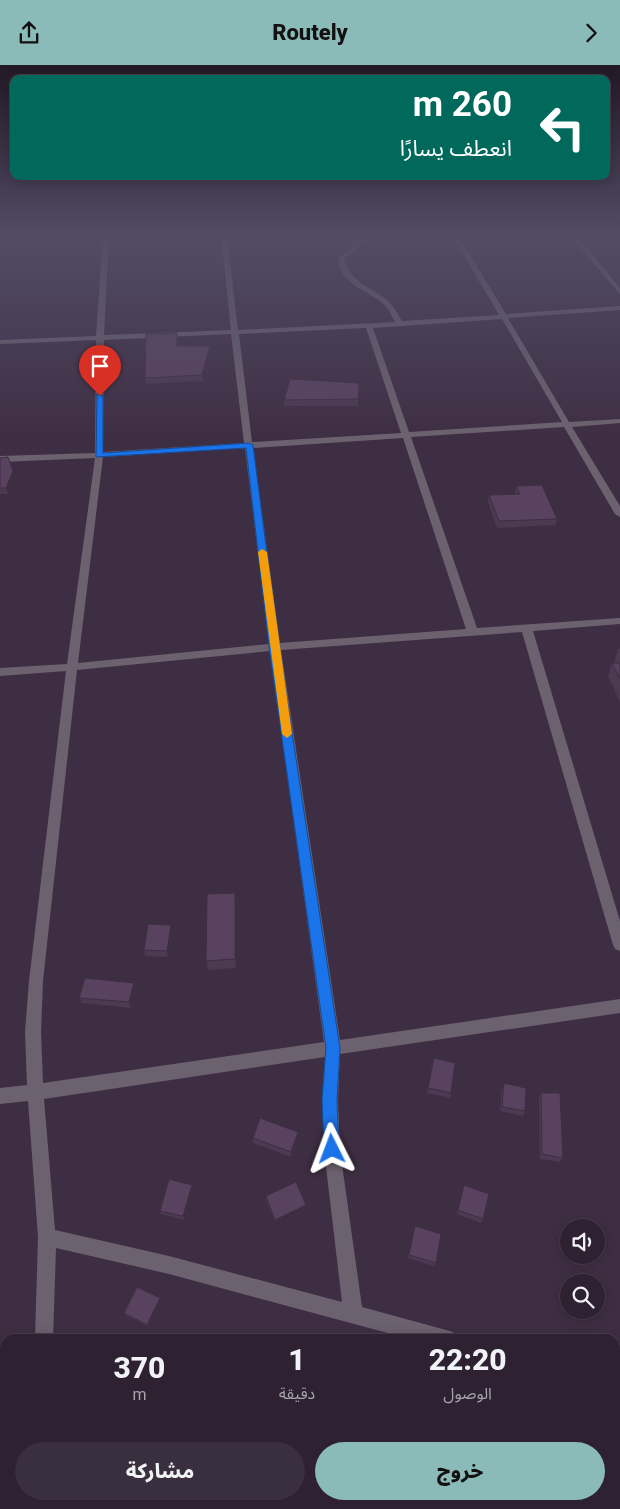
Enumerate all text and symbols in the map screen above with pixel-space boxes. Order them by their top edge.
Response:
icon: share [15,19,43,47]
icon: forward [577,19,605,47]
text: Routely [272,20,348,45]
text: 260 m [413,84,512,125]
icon: left [530,95,595,160]
text: انعطف يسارًا [400,136,512,161]
pin [79,345,121,396]
icon: arrive [86,352,114,380]
position arrow [305,1122,357,1174]
map controls [560,1219,605,1319]
button: sound [560,1219,605,1264]
button: search [560,1274,605,1319]
text: 1 [288,1342,306,1377]
text: 22:20 [429,1342,507,1377]
text: 370 [113,1350,165,1385]
text: دقيقة [279,1384,315,1403]
text: الوصول [443,1384,492,1403]
text: m [132,1385,146,1404]
button: مشاركة [15,1442,305,1500]
button: خروج [315,1442,605,1500]

